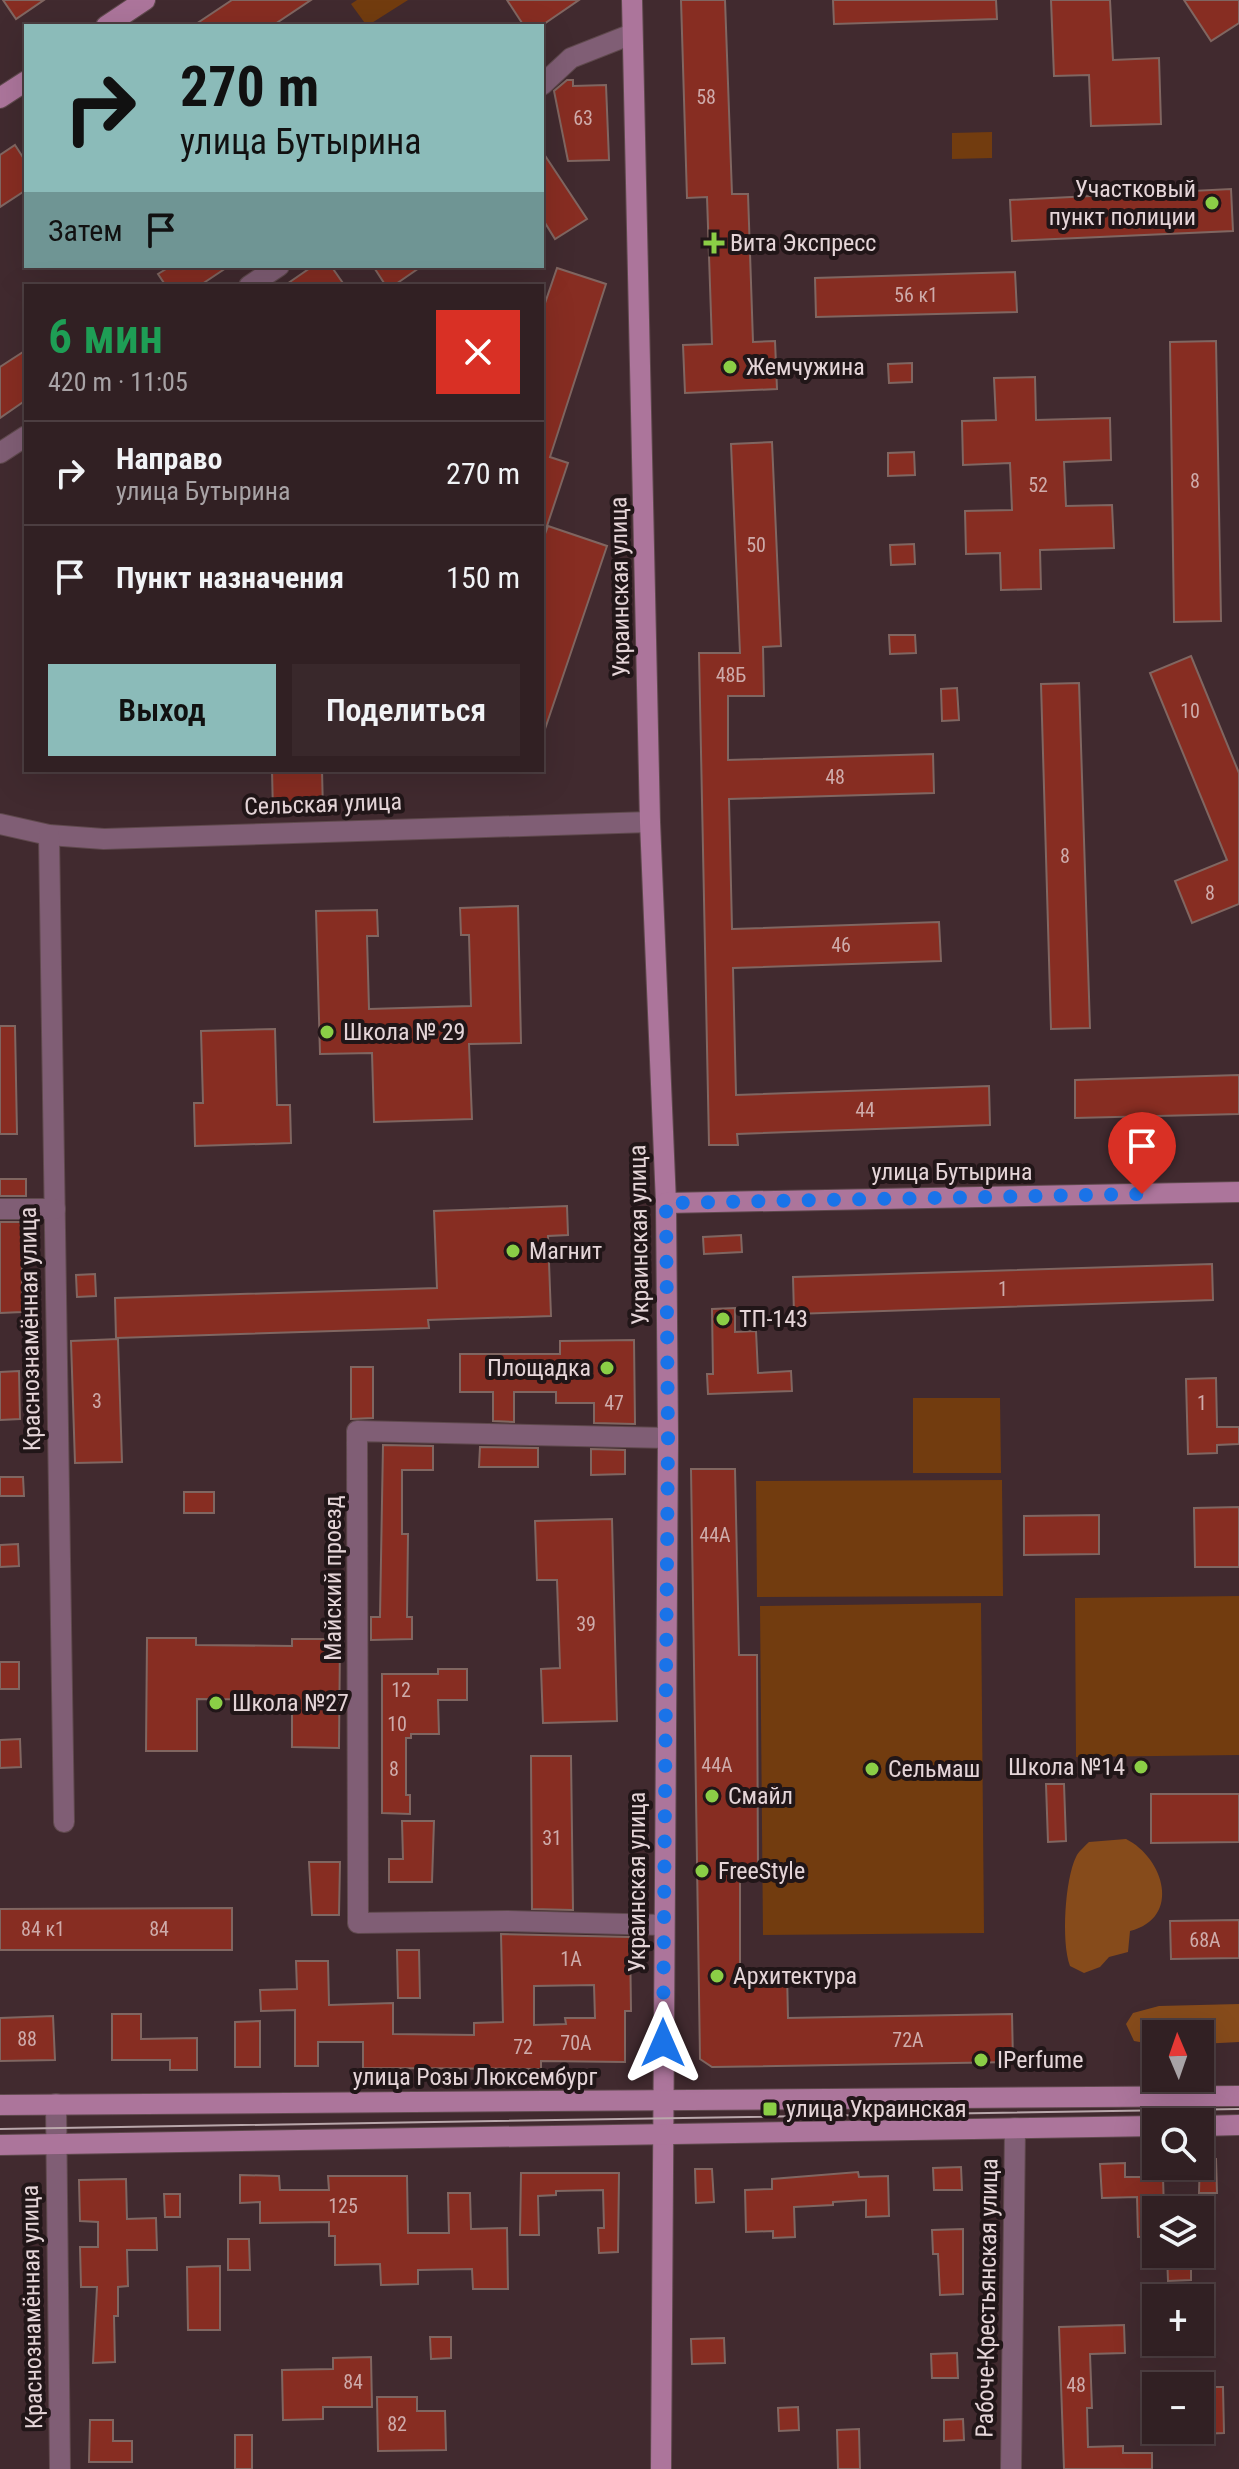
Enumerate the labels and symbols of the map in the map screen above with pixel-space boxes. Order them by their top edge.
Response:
house number: 58 [696,85,716,109]
house number: 63 [573,106,593,130]
place label: Участковый пункт полиции [1049,175,1196,231]
marker: Участковый пункт полиции [1203,194,1221,212]
place label: Вита Экспресс [730,229,876,257]
marker: Вита Экспресс [705,234,723,252]
house number: 56 к1 [894,283,938,307]
place label: Жемчужина [746,353,865,381]
marker: Жемчужина [721,358,739,376]
house number: 8 [1190,469,1200,493]
house number: 52 [1028,473,1048,497]
street label: Украинская улица [604,497,636,677]
house number: 50 [746,533,766,557]
house number: 48Б [716,663,746,687]
house number: 10 [1180,699,1200,723]
house number: 48 [825,765,845,789]
street label: Сельская улица [244,787,402,821]
house number: 8 [1060,844,1070,868]
house number: 8 [1205,881,1215,905]
house number: 46 [831,933,851,957]
place label: Школа № 29 [343,1018,465,1046]
marker: Школа № 29 [318,1023,336,1041]
house number: 44 [855,1098,875,1122]
pin [1108,1112,1176,1194]
street label: Украинская улица [623,1145,655,1325]
street label: улица Бутырина [871,1158,1033,1186]
street label: Краснознамённая улица [14,1207,46,1451]
place label: Магнит [529,1237,602,1265]
marker: Магнит [504,1242,522,1260]
house number: 1 [998,1277,1008,1301]
place label: ТП-143 [739,1305,808,1333]
marker: ТП-143 [714,1310,732,1328]
place label: Площадка [487,1354,591,1382]
marker: Площадка [598,1359,616,1377]
house number: 3 [92,1389,102,1413]
house number: 47 [604,1391,624,1415]
house number: 1 [1197,1391,1207,1415]
street label: Майский проезд [319,1495,347,1661]
house number: 44А [699,1523,731,1547]
house number: 39 [576,1612,596,1636]
house number: 12 [391,1678,411,1702]
place label: Школа №27 [232,1689,349,1717]
marker: Школа №27 [207,1694,225,1712]
house number: 10 [387,1712,407,1736]
house number: 44А [701,1753,733,1777]
place label: Школа №14 [1008,1753,1125,1781]
place label: Сельмаш [888,1755,980,1783]
house number: 8 [389,1757,399,1781]
marker: Школа №14 [1132,1758,1150,1776]
marker: Сельмаш [863,1760,881,1778]
place label: Смайл [728,1782,793,1810]
marker: Смайл [703,1787,721,1805]
street label: Украинская улица [623,1792,651,1972]
house number: 31 [542,1826,562,1850]
place label: FreeStyle [718,1857,805,1885]
marker: FreeStyle [693,1862,711,1880]
house number: 84 к1 [21,1917,65,1941]
house number: 84 [149,1917,169,1941]
house number: 68А [1189,1928,1221,1952]
house number: 1А [560,1947,582,1971]
place label: Архитектура [733,1962,857,1990]
marker: Архитектура [708,1967,726,1985]
position arrow [621,2001,705,2085]
north arrow [1142,2020,1214,2092]
house number: 88 [17,2027,37,2051]
house number: 72А [892,2028,924,2052]
house number: 70А [560,2031,592,2055]
house number: 72 [513,2035,533,2059]
place label: IPerfume [997,2046,1083,2074]
marker: IPerfume [972,2051,990,2069]
street label: улица Розы Люксембург [353,2063,597,2091]
place label: улица Украинская [786,2095,967,2123]
marker: улица Украинская [761,2100,779,2118]
street label: Рабоче-Крестьянская улица [971,2158,1003,2438]
street label: Краснознамённая улица [16,2185,48,2429]
house number: 125 [328,2194,358,2218]
house number: 84 [343,2370,363,2394]
house number: 48 [1066,2373,1086,2397]
house number: 82 [387,2412,407,2436]

